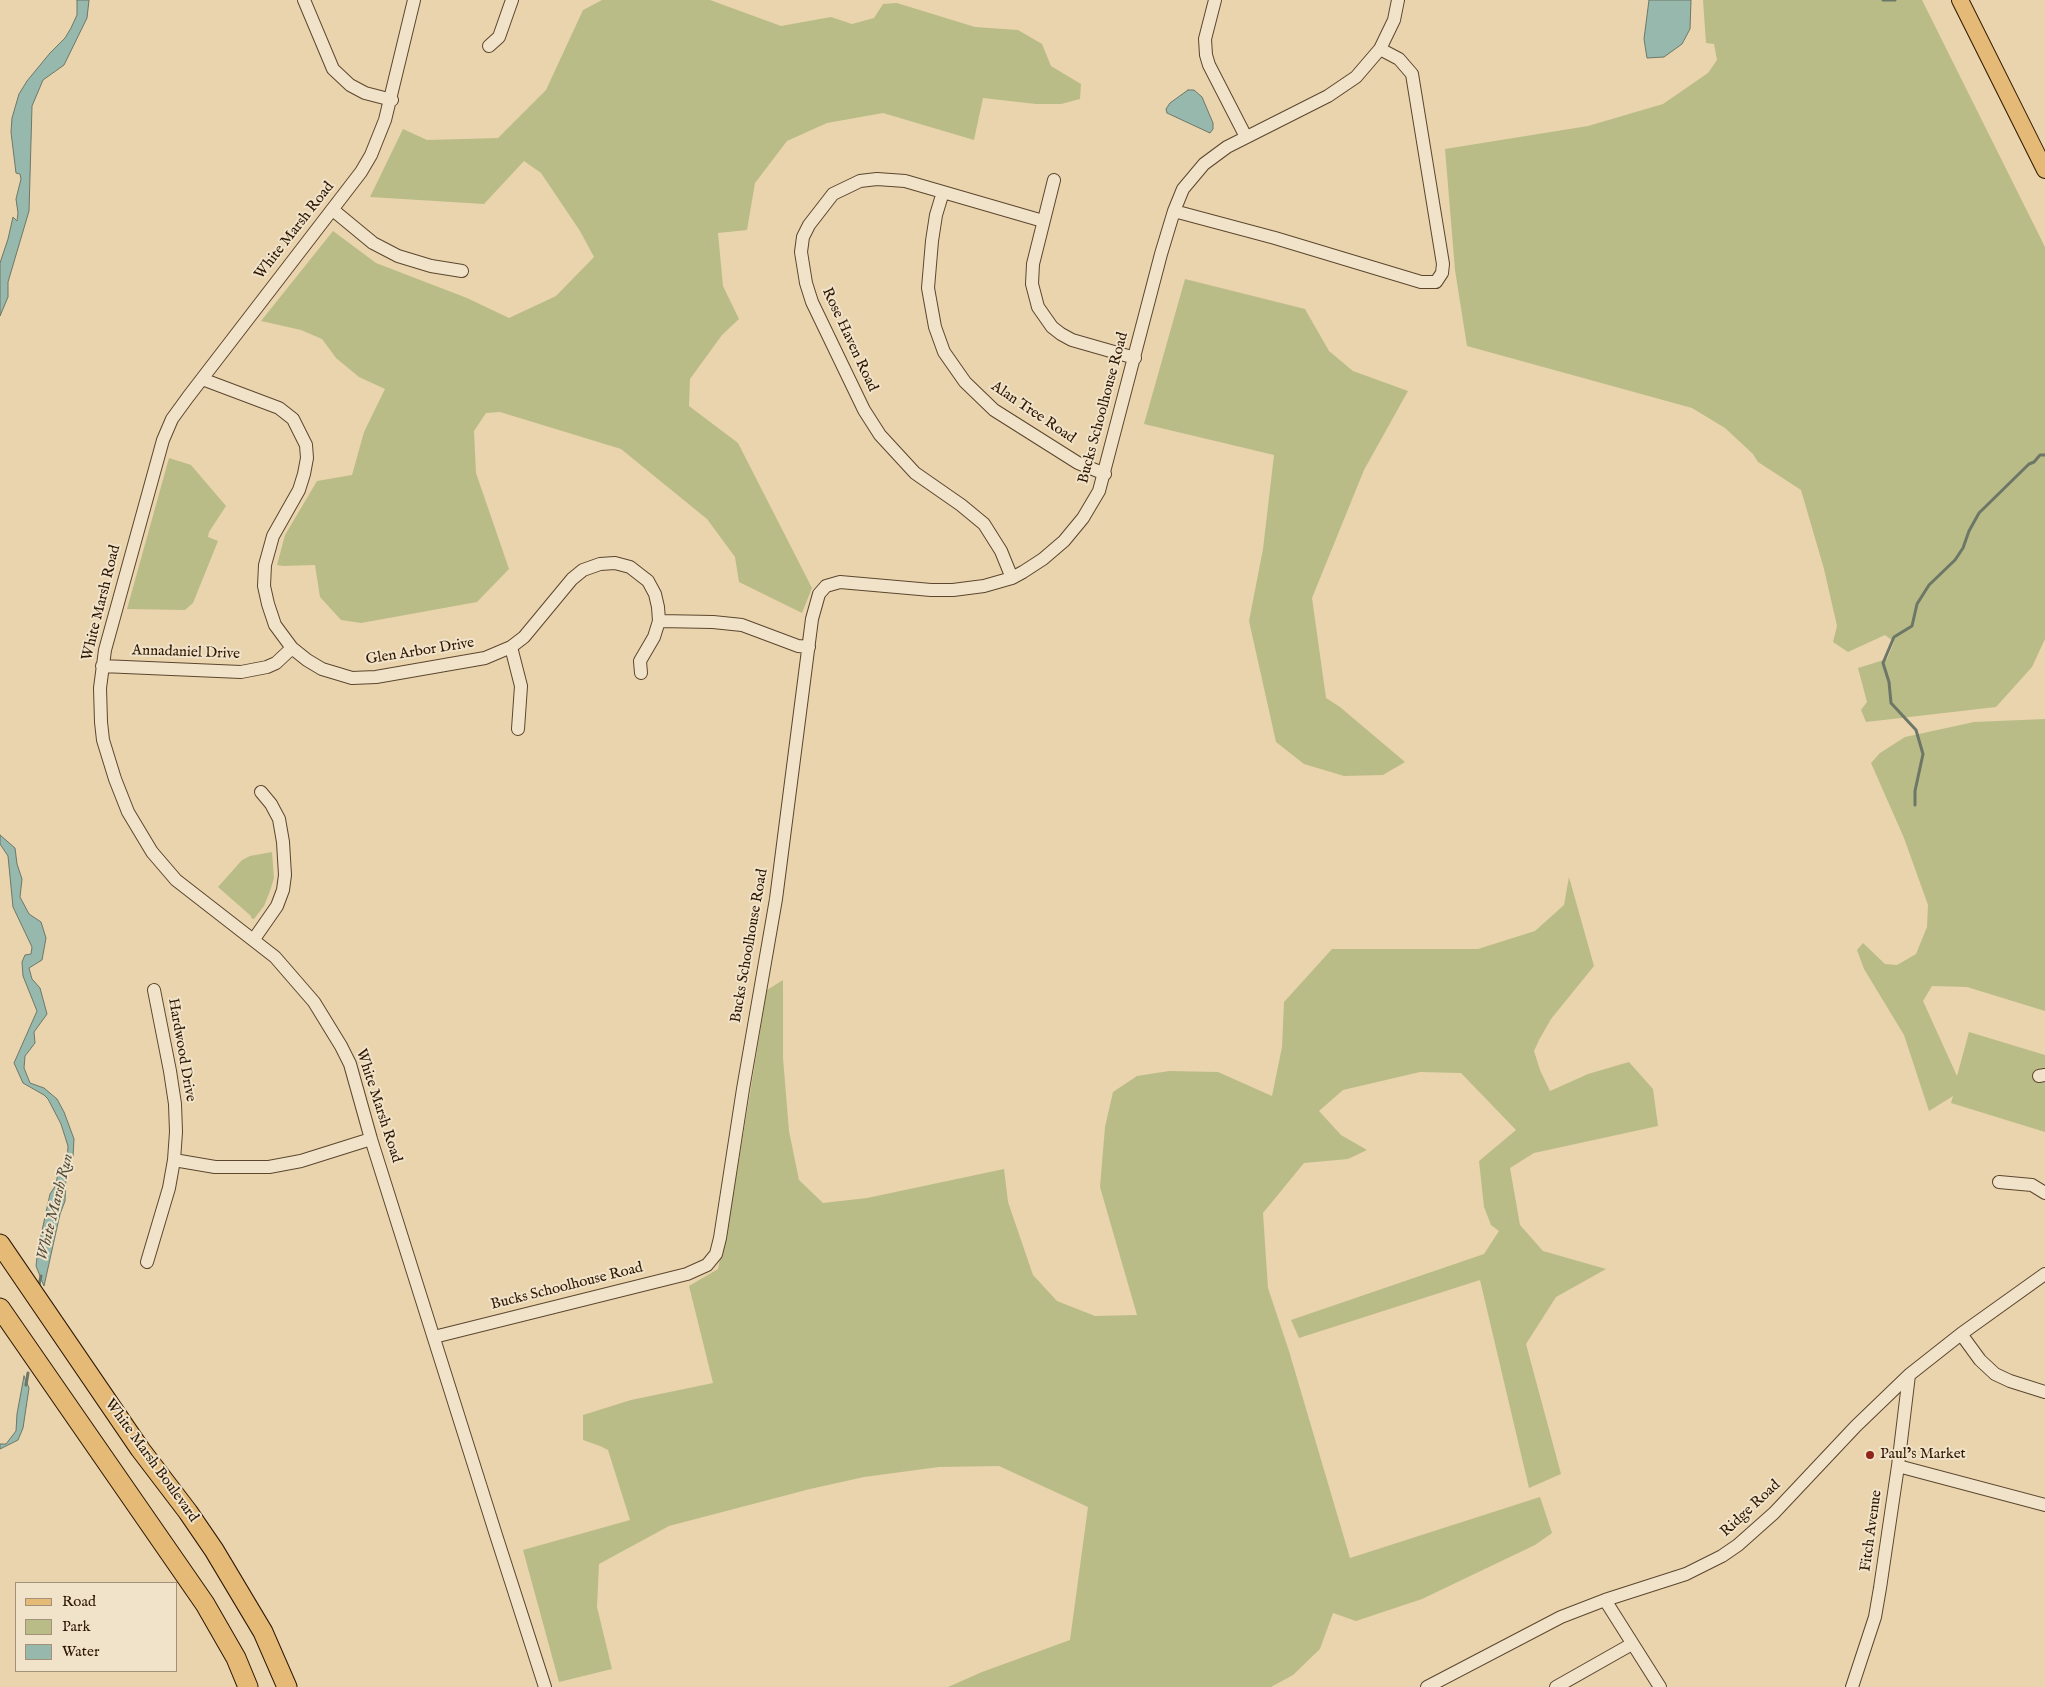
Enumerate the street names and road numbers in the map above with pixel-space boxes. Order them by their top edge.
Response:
street label: White Marsh Road [251,179,339,283]
street label: Rose Haven Road [817,285,881,395]
street label: Bucks Schoolhouse Road [1075,330,1133,486]
street label: Alan Tree Road [987,378,1079,448]
street label: White Marsh Road [79,543,125,663]
street label: Glen Arbor Drive [364,635,476,669]
street label: Annadaniel Drive [132,642,240,664]
street label: Bucks Schoolhouse Road [728,868,772,1024]
street label: Hardwood Drive [163,997,199,1103]
street label: White Marsh Road [351,1047,405,1165]
street label: Bucks Schoolhouse Road [489,1259,645,1315]
street label: White Marsh Boulevard [100,1396,202,1526]
street label: Ridge Road [1717,1477,1785,1541]
street label: Fitch Avenue [1857,1489,1887,1573]

